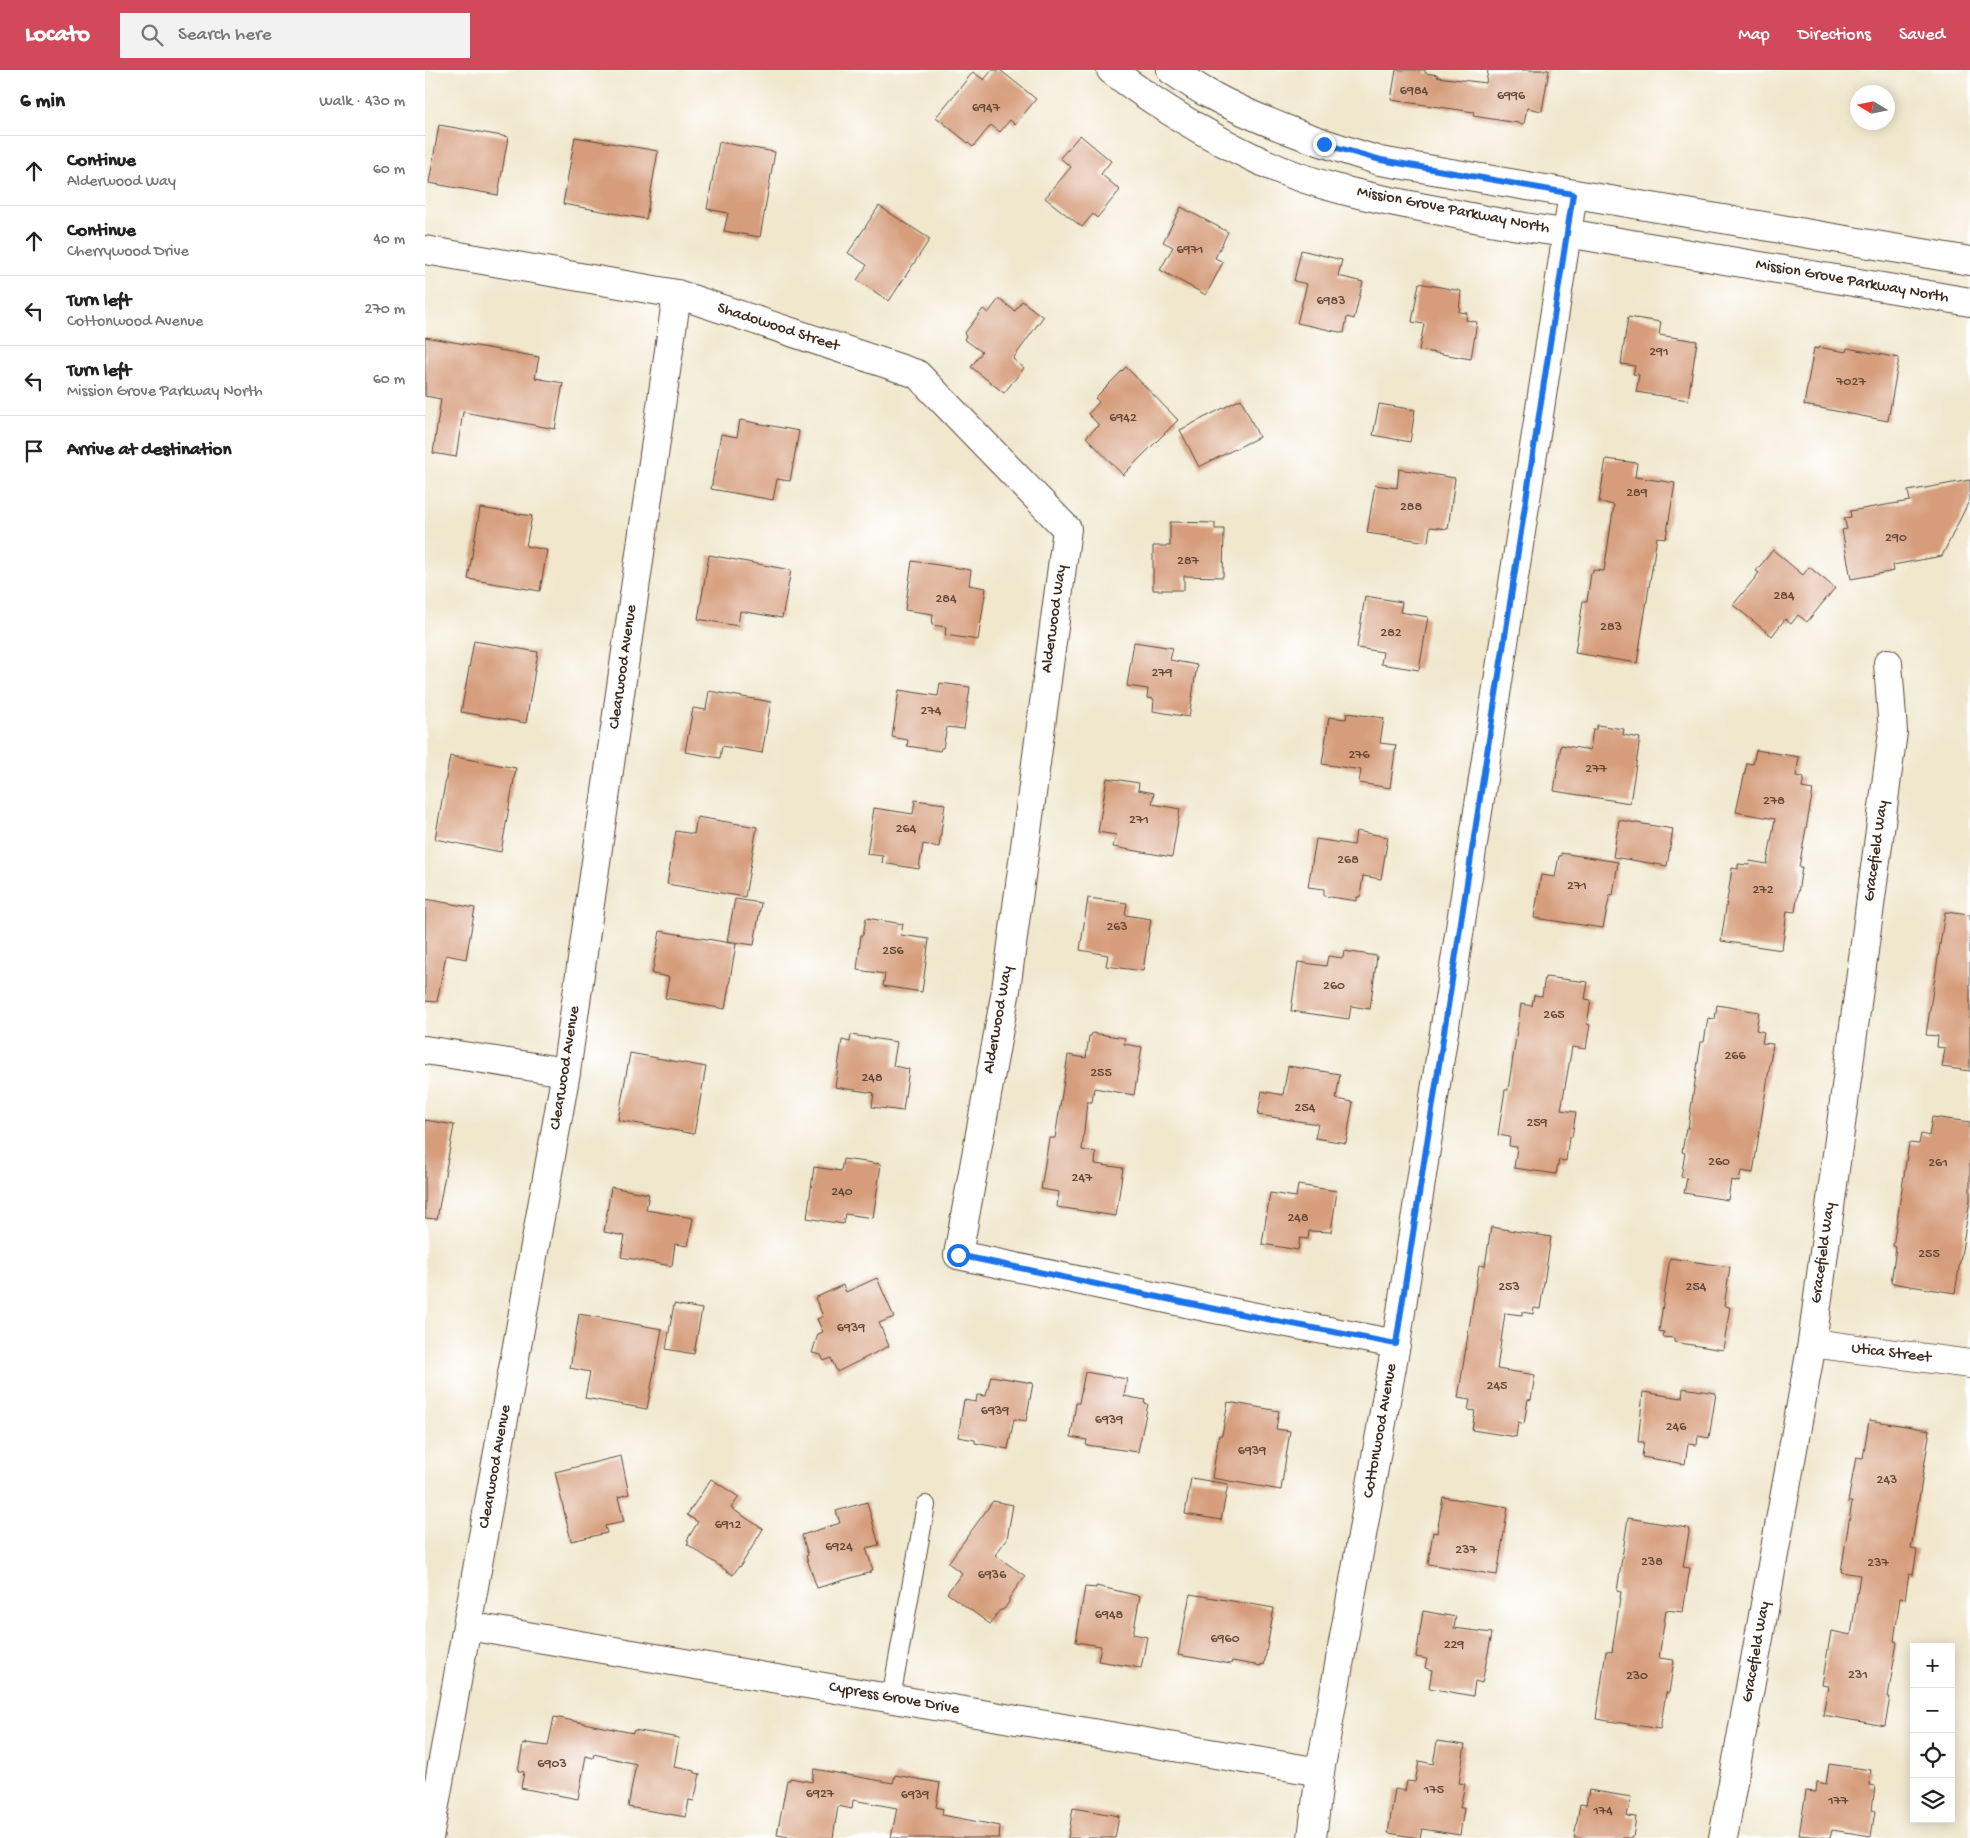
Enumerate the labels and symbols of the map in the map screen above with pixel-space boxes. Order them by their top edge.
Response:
house number: 6984 [1400,83,1429,100]
north arrow [1850,85,1895,130]
house number: 6996 [1497,88,1526,105]
house number: 6947 [972,100,1001,117]
route end [1313,133,1336,156]
street label: Mission Grove Parkway North [1355,183,1551,239]
house number: 6971 [1176,242,1204,259]
street label: Mission Grove Parkway North [1754,256,1950,308]
house number: 6983 [1316,293,1346,310]
street label: Shadowood Street [714,299,843,357]
house number: 291 [1649,344,1669,361]
house number: 7027 [1835,374,1866,391]
house number: 6942 [1109,410,1137,427]
house number: 289 [1626,485,1648,502]
house number: 288 [1400,499,1422,516]
house number: 290 [1885,530,1907,547]
house number: 287 [1177,553,1200,570]
street label: Alderwood Way [1038,564,1072,674]
house number: 284 [1773,588,1795,605]
house number: 284 [935,591,957,608]
street label: Clearwood Avenue [606,603,642,730]
house number: 283 [1600,619,1622,636]
house number: 282 [1380,625,1402,642]
house number: 279 [1151,665,1173,682]
house number: 274 [921,703,942,720]
house number: 276 [1348,747,1371,764]
house number: 277 [1585,761,1607,778]
house number: 278 [1763,793,1785,810]
street label: Gracefield Way [1860,799,1894,903]
house number: 271 [1129,812,1149,829]
house number: 264 [896,821,917,838]
house number: 268 [1337,852,1359,869]
house number: 271 [1567,878,1587,895]
house number: 272 [1752,882,1774,899]
house number: 263 [1106,919,1128,936]
house number: 256 [882,943,905,960]
street label: Alderwood Way [980,965,1018,1075]
house number: 260 [1323,978,1345,995]
street label: Clearwood Avenue [547,1004,585,1131]
house number: 265 [1543,1007,1565,1024]
house number: 266 [1724,1048,1746,1065]
house number: 255 [1090,1065,1112,1082]
house number: 248 [861,1070,883,1087]
house number: 254 [1295,1100,1316,1117]
house number: 259 [1526,1115,1548,1132]
house number: 260 [1708,1154,1730,1171]
house number: 261 [1928,1155,1948,1172]
house number: 247 [1072,1170,1093,1187]
house number: 240 [831,1184,853,1201]
street label: Gracefield Way [1807,1201,1841,1305]
house number: 248 [1287,1210,1309,1227]
route start [947,1244,970,1267]
house number: 255 [1918,1246,1940,1263]
house number: 253 [1498,1279,1520,1296]
house number: 254 [1686,1279,1707,1296]
house number: 6939 [837,1320,865,1337]
street label: Utica Street [1850,1340,1933,1368]
street label: Cottonwood Avenue [1360,1362,1402,1500]
house number: 245 [1487,1378,1507,1395]
street label: Clearwood Avenue [476,1403,516,1530]
house number: 6939 [981,1403,1009,1420]
house number: 6939 [1095,1412,1123,1429]
house number: 246 [1666,1419,1687,1436]
house number: 6939 [1238,1443,1266,1460]
house number: 243 [1877,1472,1897,1489]
house number: 6912 [715,1517,741,1534]
house number: 6924 [825,1539,853,1556]
house number: 237 [1455,1542,1477,1559]
house number: 238 [1641,1554,1663,1571]
house number: 237 [1867,1555,1889,1572]
house number: 6936 [978,1567,1007,1584]
street label: Gracefield Way [1739,1600,1775,1704]
house number: 6948 [1095,1607,1124,1624]
house number: 6960 [1210,1631,1240,1648]
house number: 229 [1444,1637,1464,1654]
house number: 231 [1848,1667,1868,1684]
house number: 230 [1626,1668,1648,1685]
street label: Cypress Grove Drive [827,1678,961,1720]
house number: 6903 [537,1756,567,1773]
house number: 175 [1423,1782,1444,1799]
house number: 6927 [806,1786,835,1803]
house number: 6939 [901,1787,929,1804]
house number: 177 [1827,1793,1849,1810]
house number: 174 [1592,1803,1613,1820]

